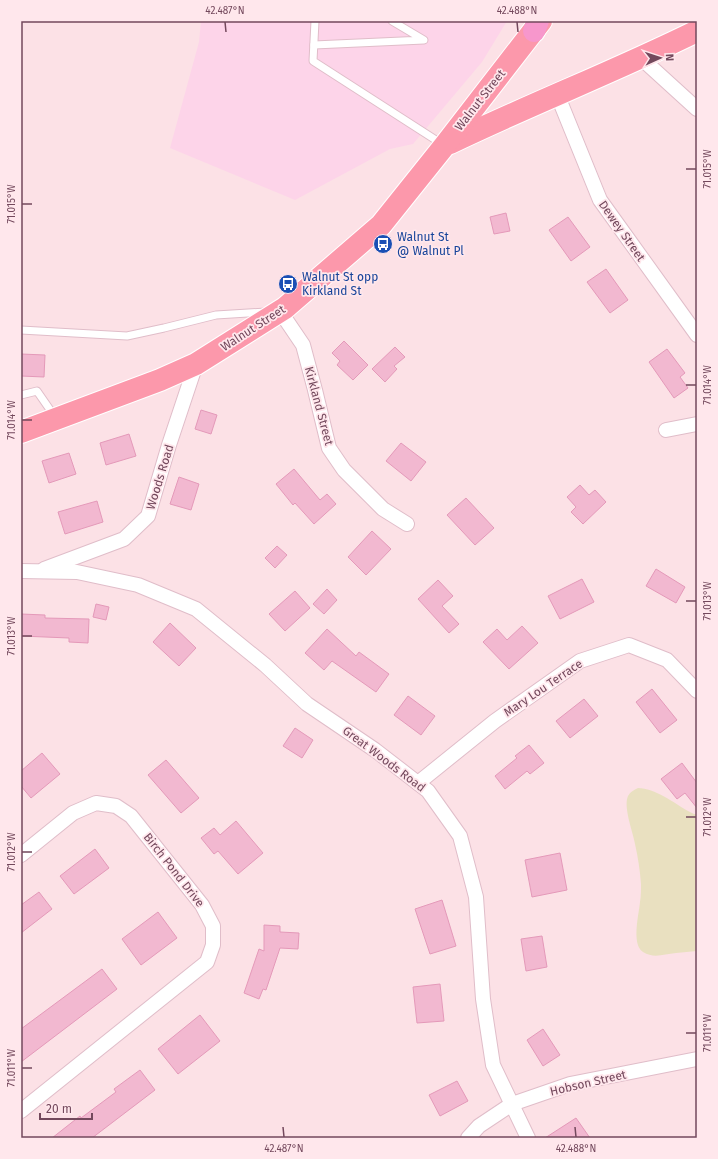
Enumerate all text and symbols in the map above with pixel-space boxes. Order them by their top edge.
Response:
text: 42.487°N [205,5,245,17]
text: 42.488°N [497,5,537,17]
north arrow [640,38,680,78]
text: N [663,54,676,61]
street label: Walnut Street [452,66,509,133]
text: 71.015°W [702,149,714,188]
text: 71.015°W [6,184,18,223]
street label: Dewey Street [596,198,648,265]
place label: Walnut St @ Walnut Pl [397,230,464,258]
bus stop icon: Walnut St @ Walnut Pl [372,233,394,255]
place label: Walnut St opp Kirkland St [302,270,378,298]
bus stop icon: Walnut St opp Kirkland St [277,273,299,295]
street label: Walnut Street [218,302,288,354]
street label: Kirkland Street [302,365,336,448]
text: 71.014°W [702,365,714,405]
text: 71.014°W [6,400,18,440]
street label: Woods Road [143,443,177,511]
text: 71.013°W [702,581,714,621]
text: 71.013°W [6,616,18,656]
street label: Mary Lou Terrace [501,656,585,720]
street label: Great Woods Road [340,723,428,795]
text: 71.012°W [702,797,714,836]
street label: Birch Pond Drive [141,830,207,910]
text: 71.012°W [6,832,18,871]
text: 71.011°W [702,1013,714,1052]
text: 71.011°W [6,1048,18,1087]
street label: Hobson Street [549,1067,628,1099]
scale bar [40,1095,92,1121]
text: 20 m [46,1102,72,1116]
text: 42.487°N [264,1143,304,1155]
text: 42.488°N [556,1143,596,1155]

